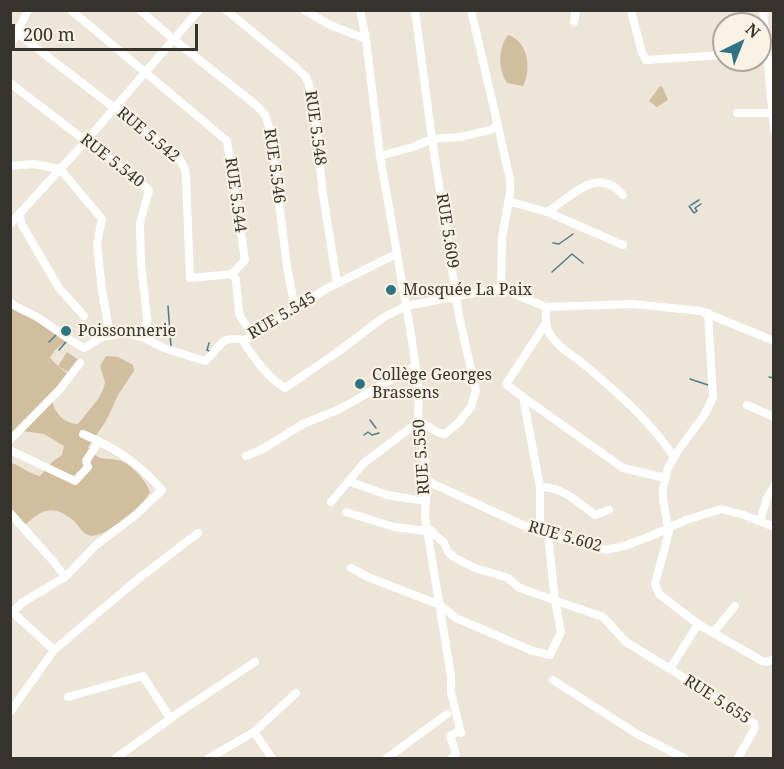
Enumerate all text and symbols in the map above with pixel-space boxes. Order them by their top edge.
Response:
scale bar [15,12,201,50]
north arrow [712,12,772,72]
text: N [741,18,765,43]
text: 200 m [23,22,75,46]
street label: RUE 5.548 [300,89,330,167]
street label: RUE 5.542 [113,103,183,167]
street label: RUE 5.546 [259,127,289,205]
street label: RUE 5.540 [76,130,148,192]
street label: RUE 5.544 [220,156,250,234]
street label: RUE 5.609 [432,192,462,270]
place label: Mosquée La Paix [403,280,532,300]
marker: Mosquée La Paix [384,283,398,297]
street label: RUE 5.545 [245,288,319,344]
place label: Poissonnerie [78,321,176,341]
marker: Poissonnerie [59,324,73,338]
place label: Collège Georges Brassens [372,365,492,403]
marker: Collège Georges Brassens [353,377,367,391]
street label: RUE 5.550 [410,419,434,495]
street label: RUE 5.602 [526,517,604,557]
street label: RUE 5.655 [680,671,754,729]

